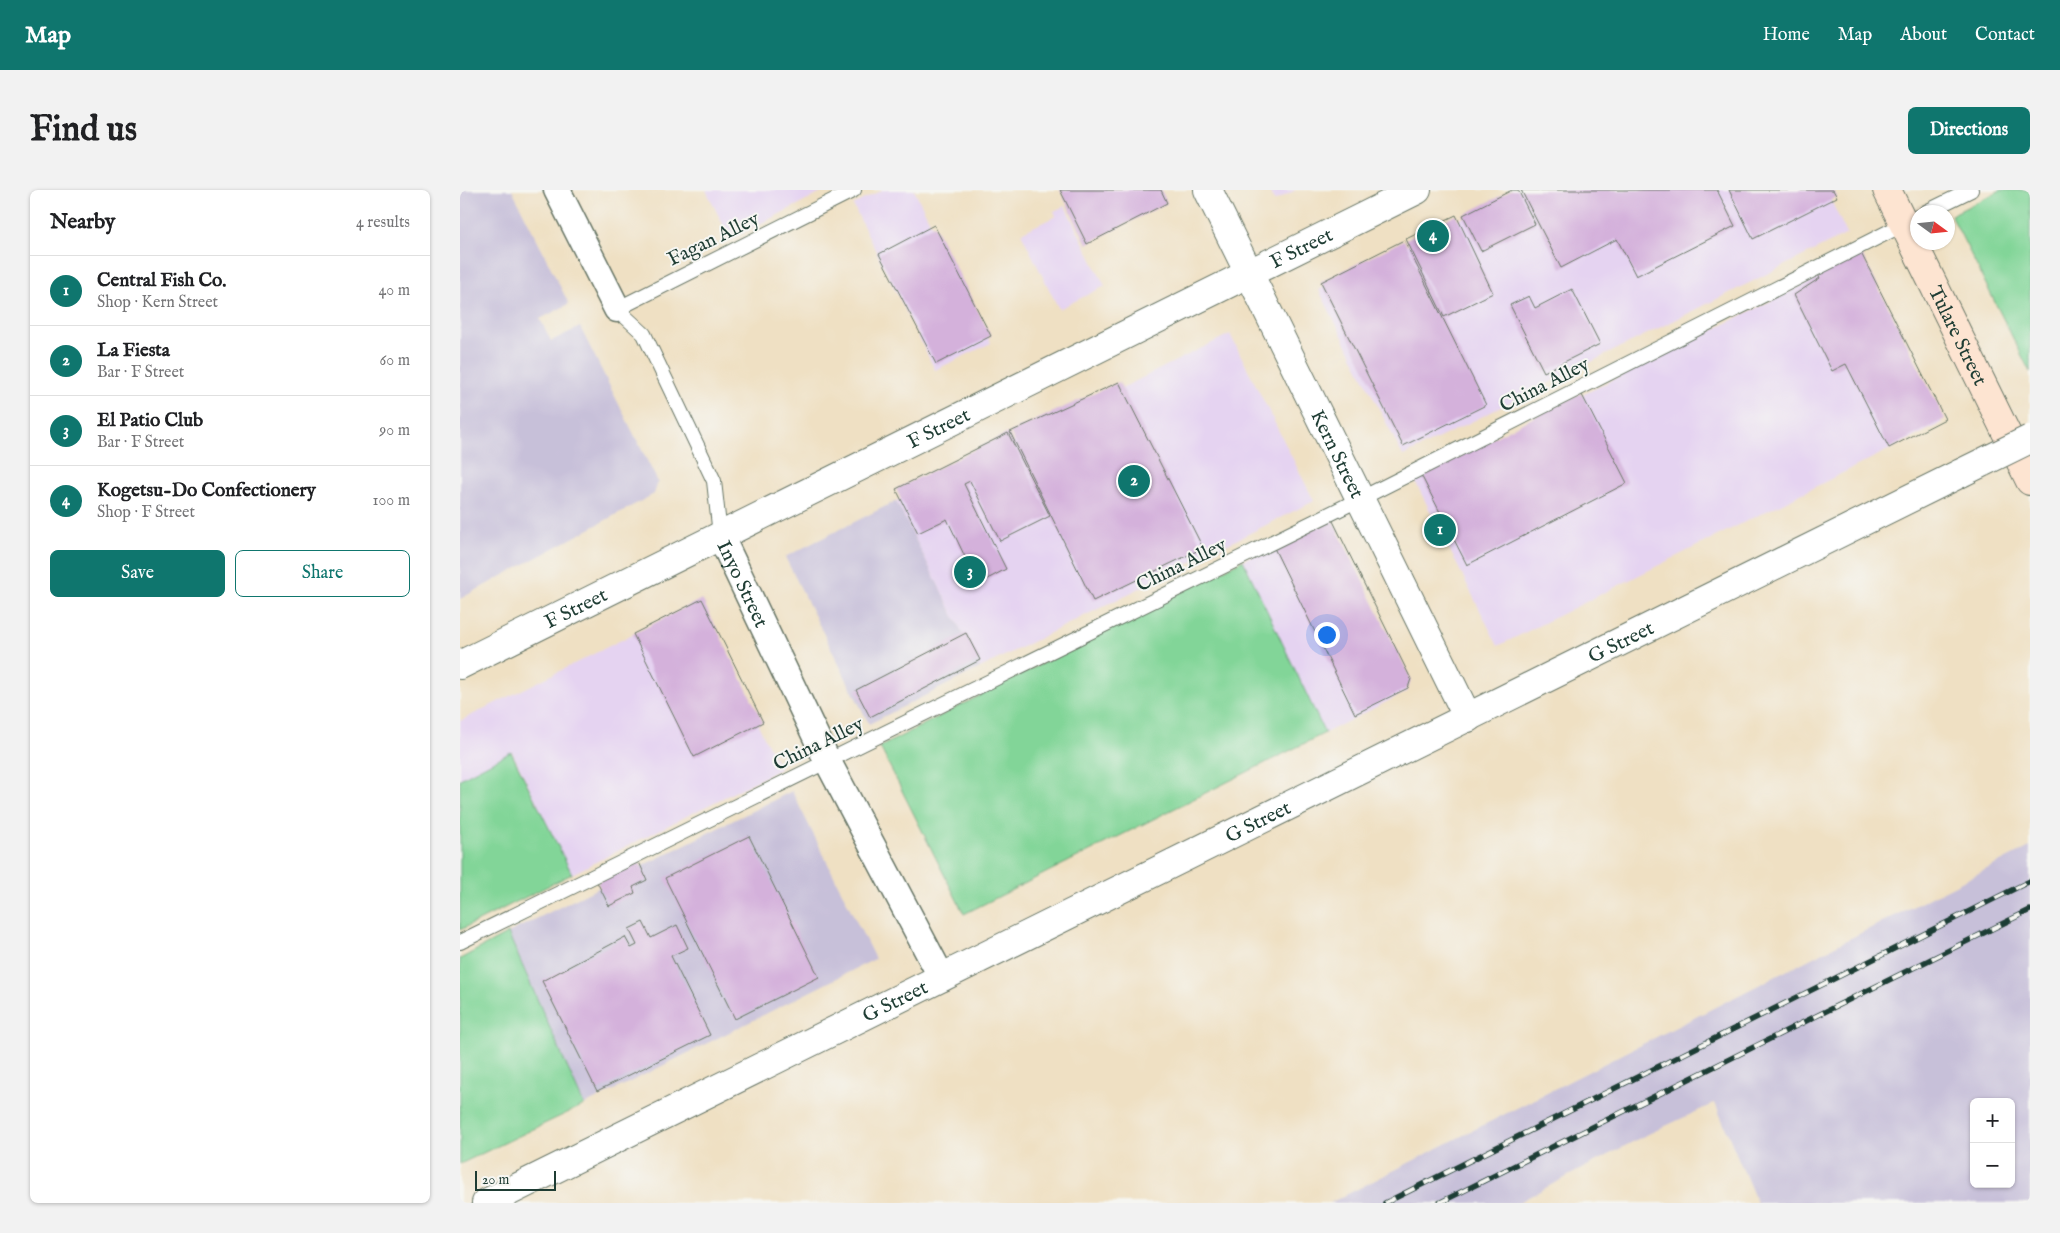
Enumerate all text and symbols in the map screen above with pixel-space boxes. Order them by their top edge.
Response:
text: Map [25,20,71,51]
text: Home [1763,24,1810,47]
text: Map [1838,24,1872,47]
text: About [1900,24,1947,47]
text: Contact [1975,24,2035,47]
button: Directions [1908,107,2030,154]
text: Find us [30,108,137,153]
north arrow [1910,205,1955,250]
street label: Fagan Alley [664,206,764,272]
text: Nearby [50,209,115,236]
text: 4 results [356,213,410,233]
pin: 4 [1417,217,1449,255]
street label: F Street [1266,223,1337,275]
text: Central Fish Co. [97,269,226,293]
text: 1 [63,281,69,301]
text: 40 m [378,281,410,301]
street label: Tulare Street [1922,282,1992,390]
text: Shop · Kern Street [97,293,218,313]
text: La Fiesta [97,339,170,363]
text: 2 [62,351,70,371]
text: 60 m [380,351,410,371]
street label: China Alley [1496,352,1594,419]
text: Bar · F Street [97,363,184,383]
street label: F Street [904,403,975,455]
street label: Kern Street [1304,406,1369,503]
text: El Patio Club [97,409,203,433]
text: 3 [63,421,69,441]
text: 90 m [379,421,410,441]
text: Bar · F Street [97,433,184,453]
pin: 2 [1118,462,1150,500]
text: Kogetsu-Do Confectionery [97,479,316,503]
text: 4 [62,491,70,511]
text: 100 m [373,491,410,511]
text: Shop · F Street [97,503,195,523]
pin: 1 [1424,511,1456,549]
street label: China Alley [1132,533,1231,598]
street label: Inyo Street [710,537,773,632]
button: Save [50,550,225,597]
button: Share [235,550,410,597]
pin: 3 [954,553,986,591]
street label: F Street [541,583,612,635]
street label: G Street [1584,616,1658,670]
your location [1314,622,1340,648]
street label: China Alley [769,712,868,777]
street label: G Street [1221,796,1295,849]
street label: G Street [858,975,932,1029]
map controls [1970,1098,2015,1188]
button: + [1970,1098,2015,1143]
button: − [1970,1143,2015,1188]
scale bar [475,1168,556,1191]
text: 20 m [482,1171,509,1189]

